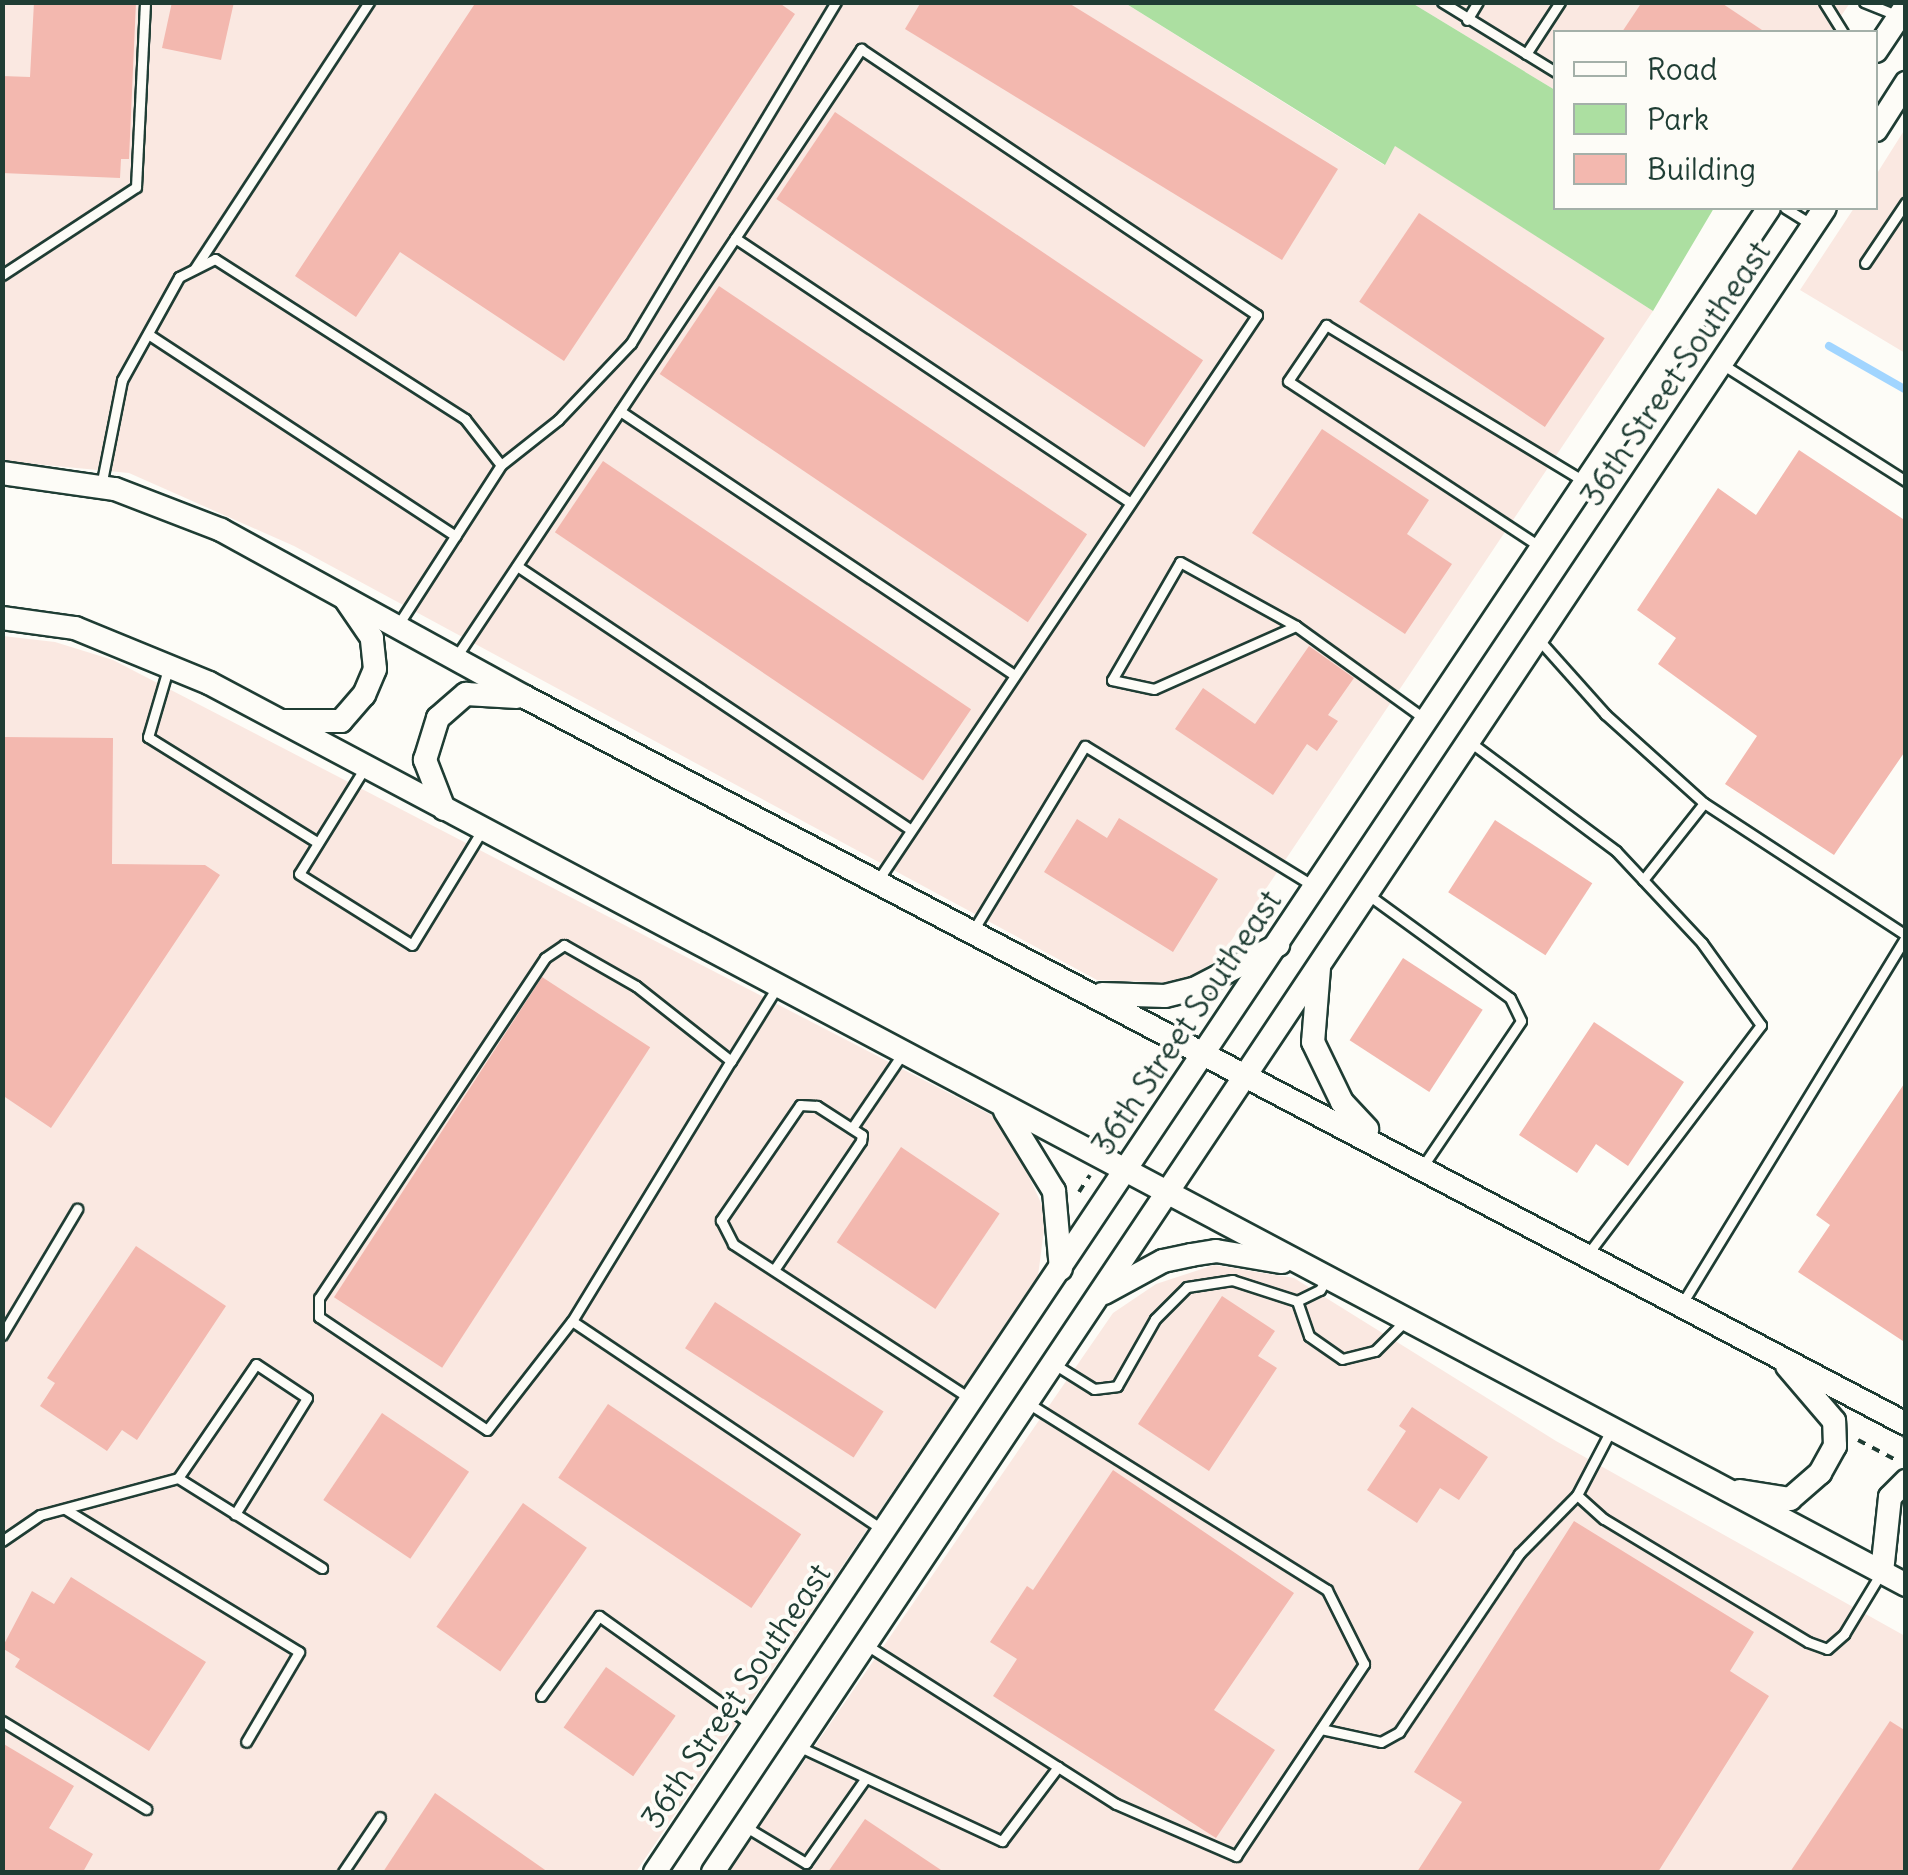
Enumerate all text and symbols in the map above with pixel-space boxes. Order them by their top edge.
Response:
legend [1553,30,1878,210]
text: Road [1647,50,1717,88]
text: Park [1647,100,1709,138]
text: Building [1647,150,1756,188]
street label: 36th Street Southeast [1573,234,1779,514]
street label: 36th Street Southeast [1084,883,1290,1163]
street label: 36th Street Southeast [633,1556,839,1836]

